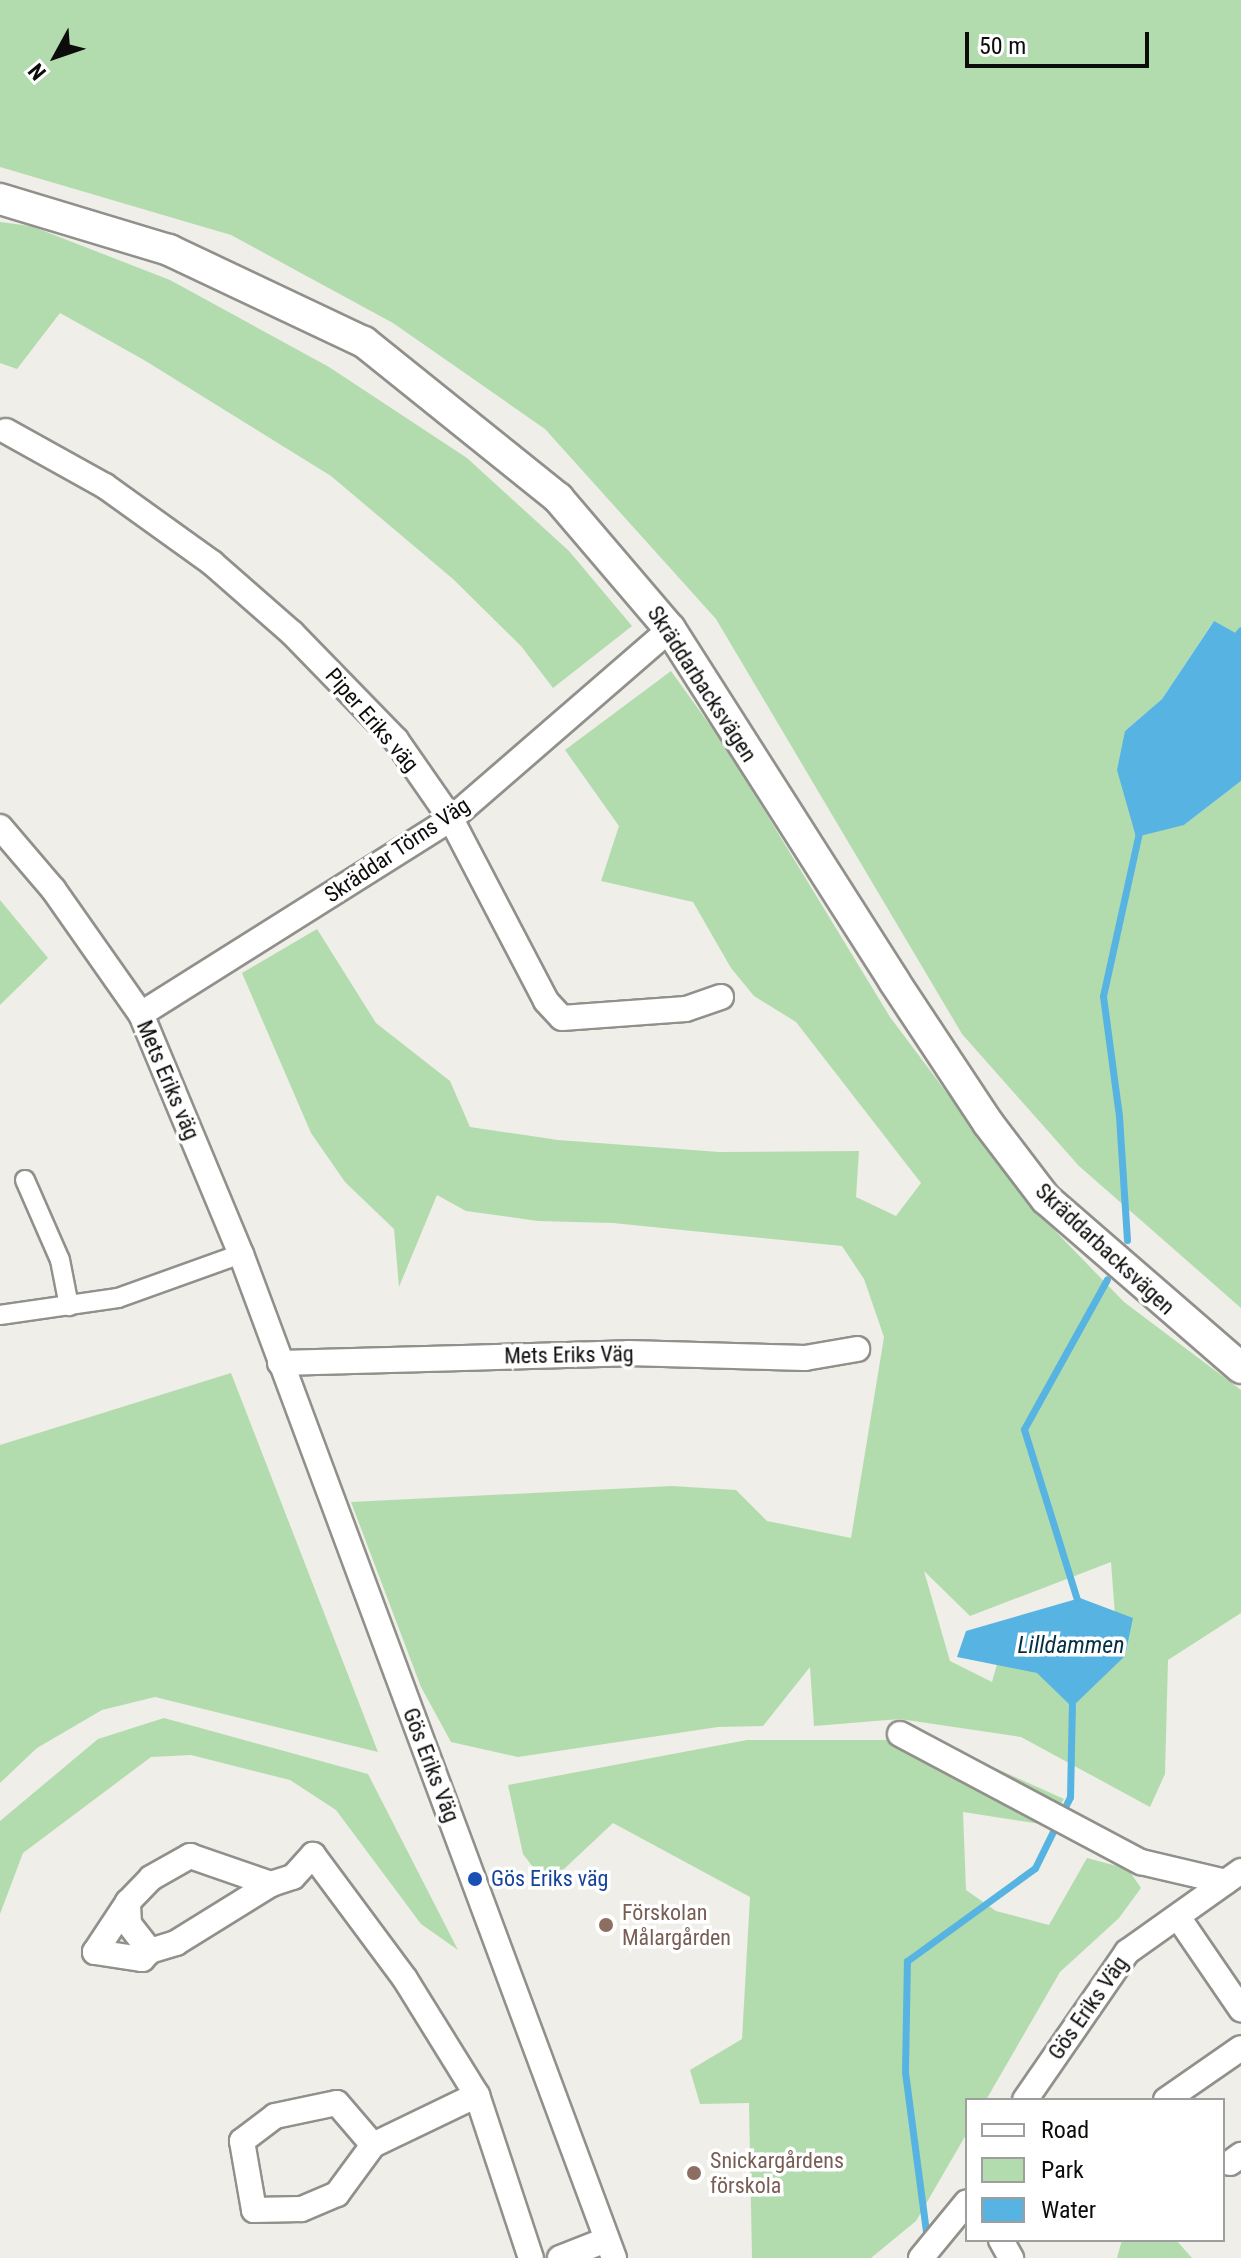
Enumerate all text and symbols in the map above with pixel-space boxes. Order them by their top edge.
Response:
north arrow [16,16,96,96]
scale bar [969,16,1153,66]
text: 50 m [979,32,1026,60]
text: N [23,59,51,85]
street label: Skräddarbacksvägen [642,601,762,767]
street label: Piper Eriks väg [320,663,424,777]
street label: Skräddar Törns Väg [319,792,475,908]
street label: Mets Eriks väg [131,1016,205,1144]
street label: Skräddarbacksvägen [1030,1178,1180,1320]
street label: Mets Eriks Väg [504,1341,634,1369]
water label: Lilldammen [1017,1632,1125,1660]
street label: Gös Eriks Väg [397,1704,465,1826]
place label: Gös Eriks väg [491,1866,608,1892]
marker: Gös Eriks väg [466,1870,484,1888]
place label: Förskolan Målargården [622,1899,731,1950]
marker: Förskolan Målargården [597,1916,615,1934]
street label: Gös Eriks Väg [1043,1951,1133,2065]
legend [965,2098,1225,2242]
text: Road [1041,2116,1089,2144]
place label: Snickargårdens förskola [710,2147,844,2198]
text: Park [1041,2156,1084,2184]
marker: Snickargårdens förskola [685,2164,703,2182]
text: Water [1041,2196,1096,2224]

